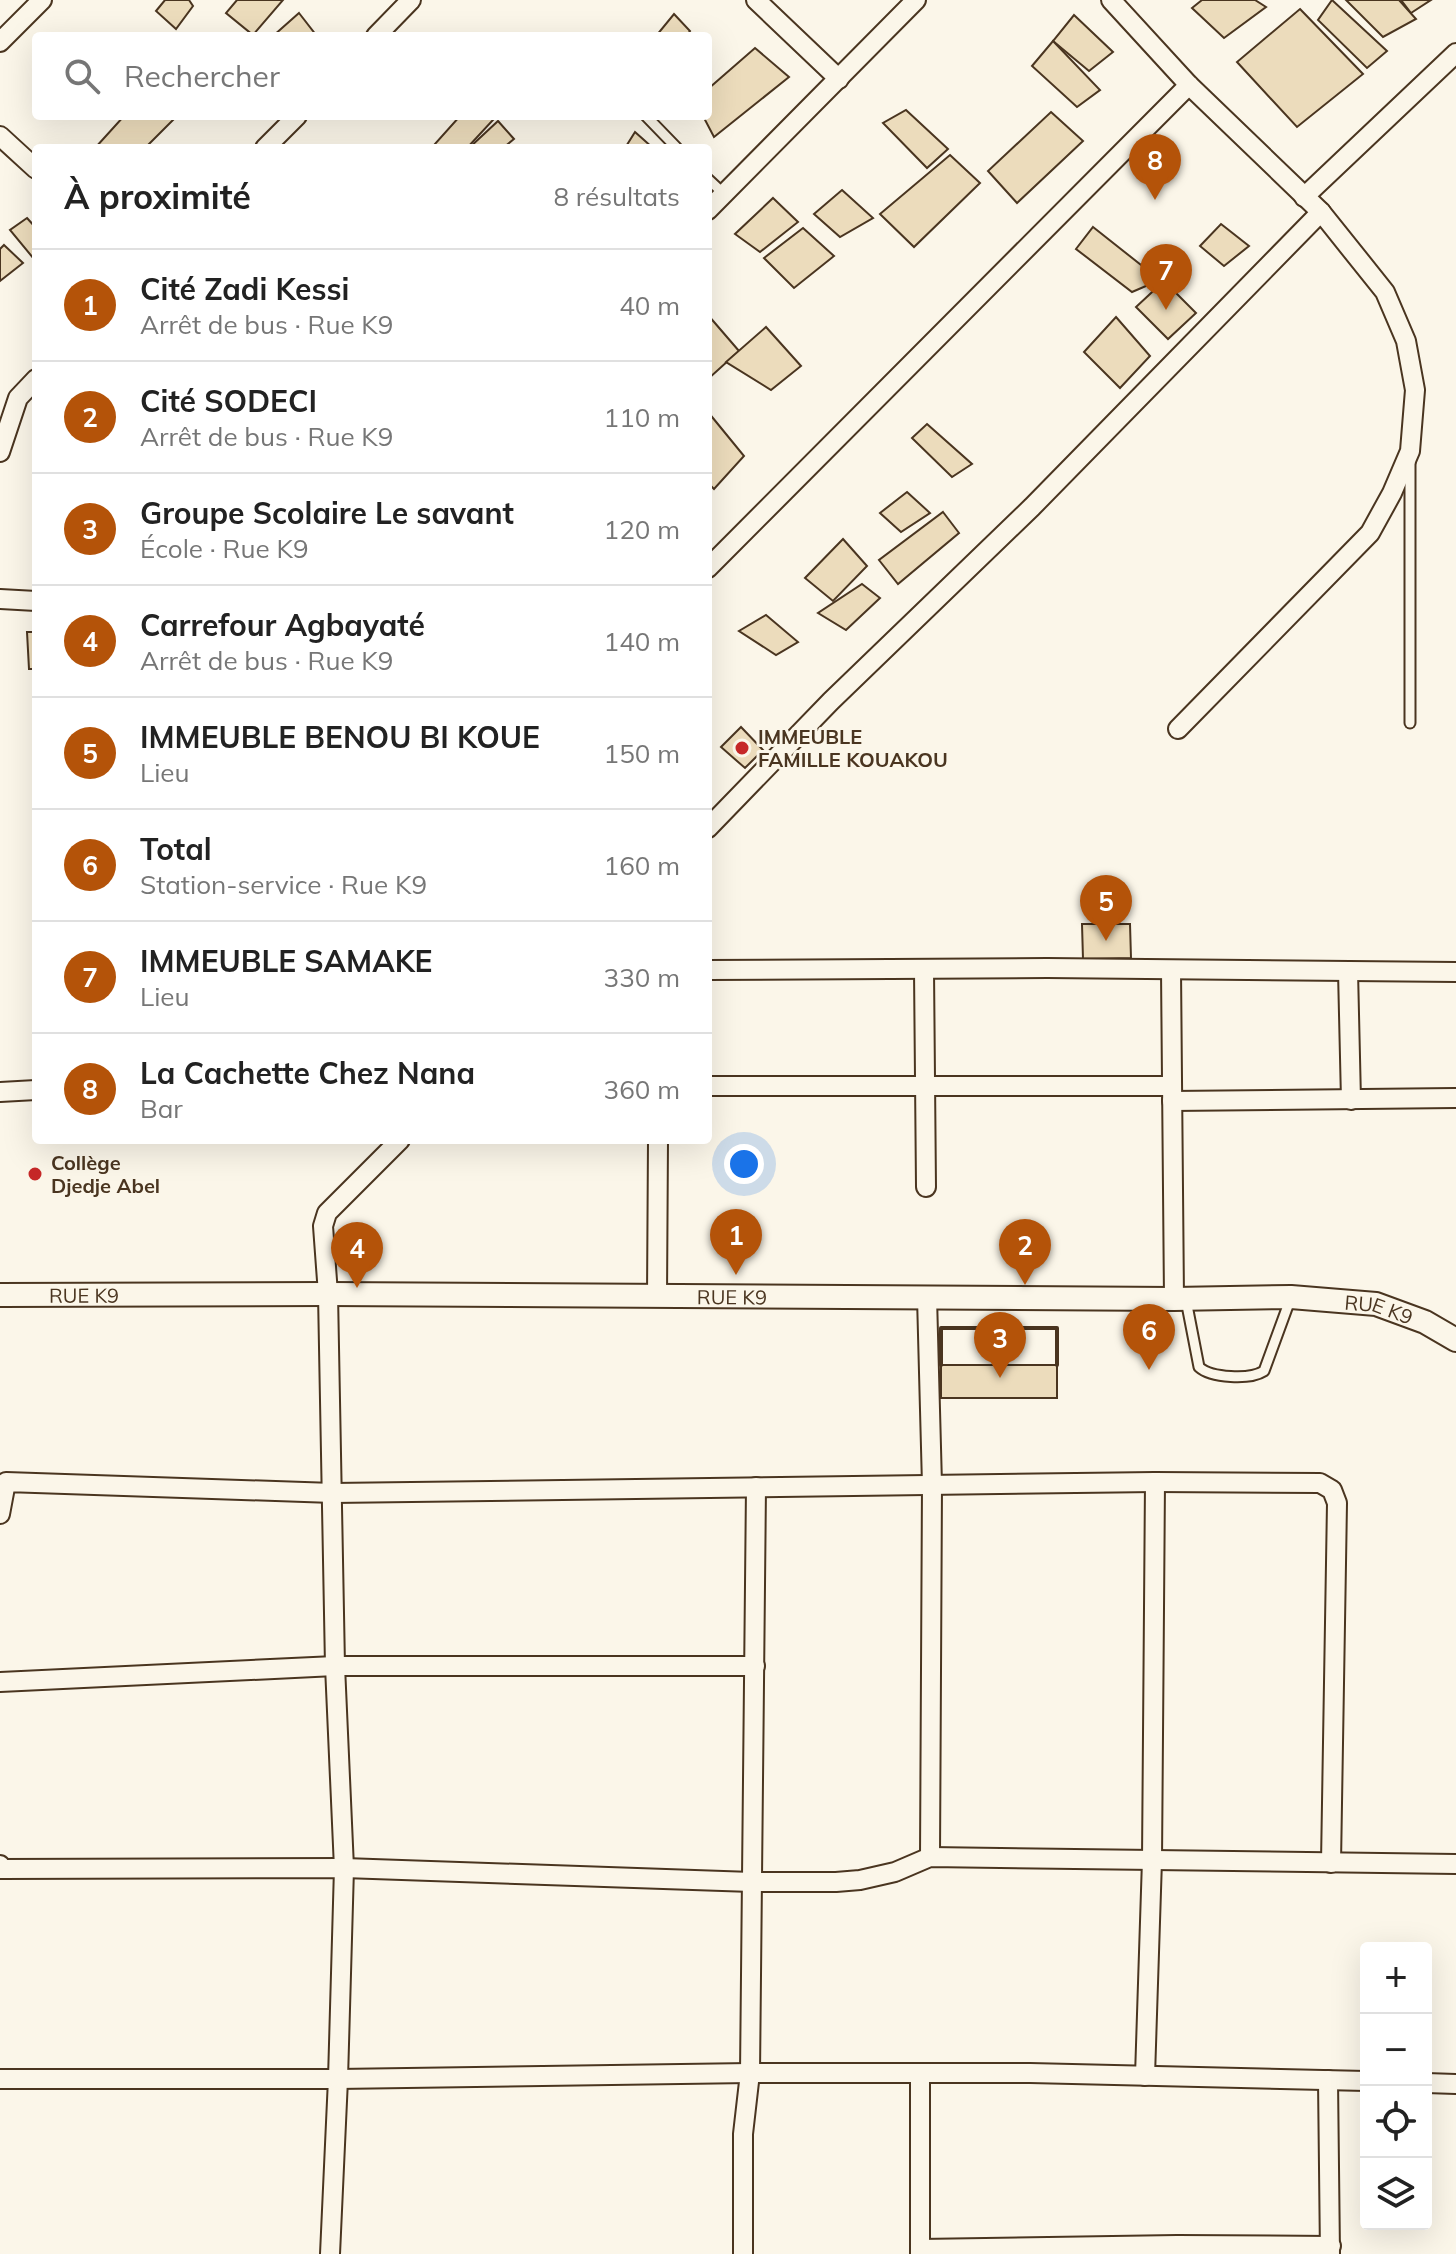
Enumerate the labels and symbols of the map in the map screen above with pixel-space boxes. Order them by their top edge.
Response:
pin: 8 [1129,134,1181,200]
pin: 7 [1140,244,1192,310]
place label: IMMEUBLE FAMILLE KOUAKOU [758,724,948,772]
marker: IMMEUBLE FAMILLE KOUAKOU [733,739,751,757]
pin: 5 [1080,875,1132,941]
your location [724,1144,764,1184]
place label: Collège Djedje Abel [51,1150,160,1198]
marker: Collège Djedje Abel [26,1165,44,1183]
pin: 1 [710,1209,762,1275]
pin: 2 [999,1219,1051,1285]
pin: 4 [331,1222,383,1288]
street label: RUE K9 [49,1282,119,1307]
street label: RUE K9 [697,1284,767,1309]
street label: RUE K9 [1344,1289,1417,1329]
pin: 6 [1123,1304,1175,1370]
pin: 3 [974,1312,1026,1378]

